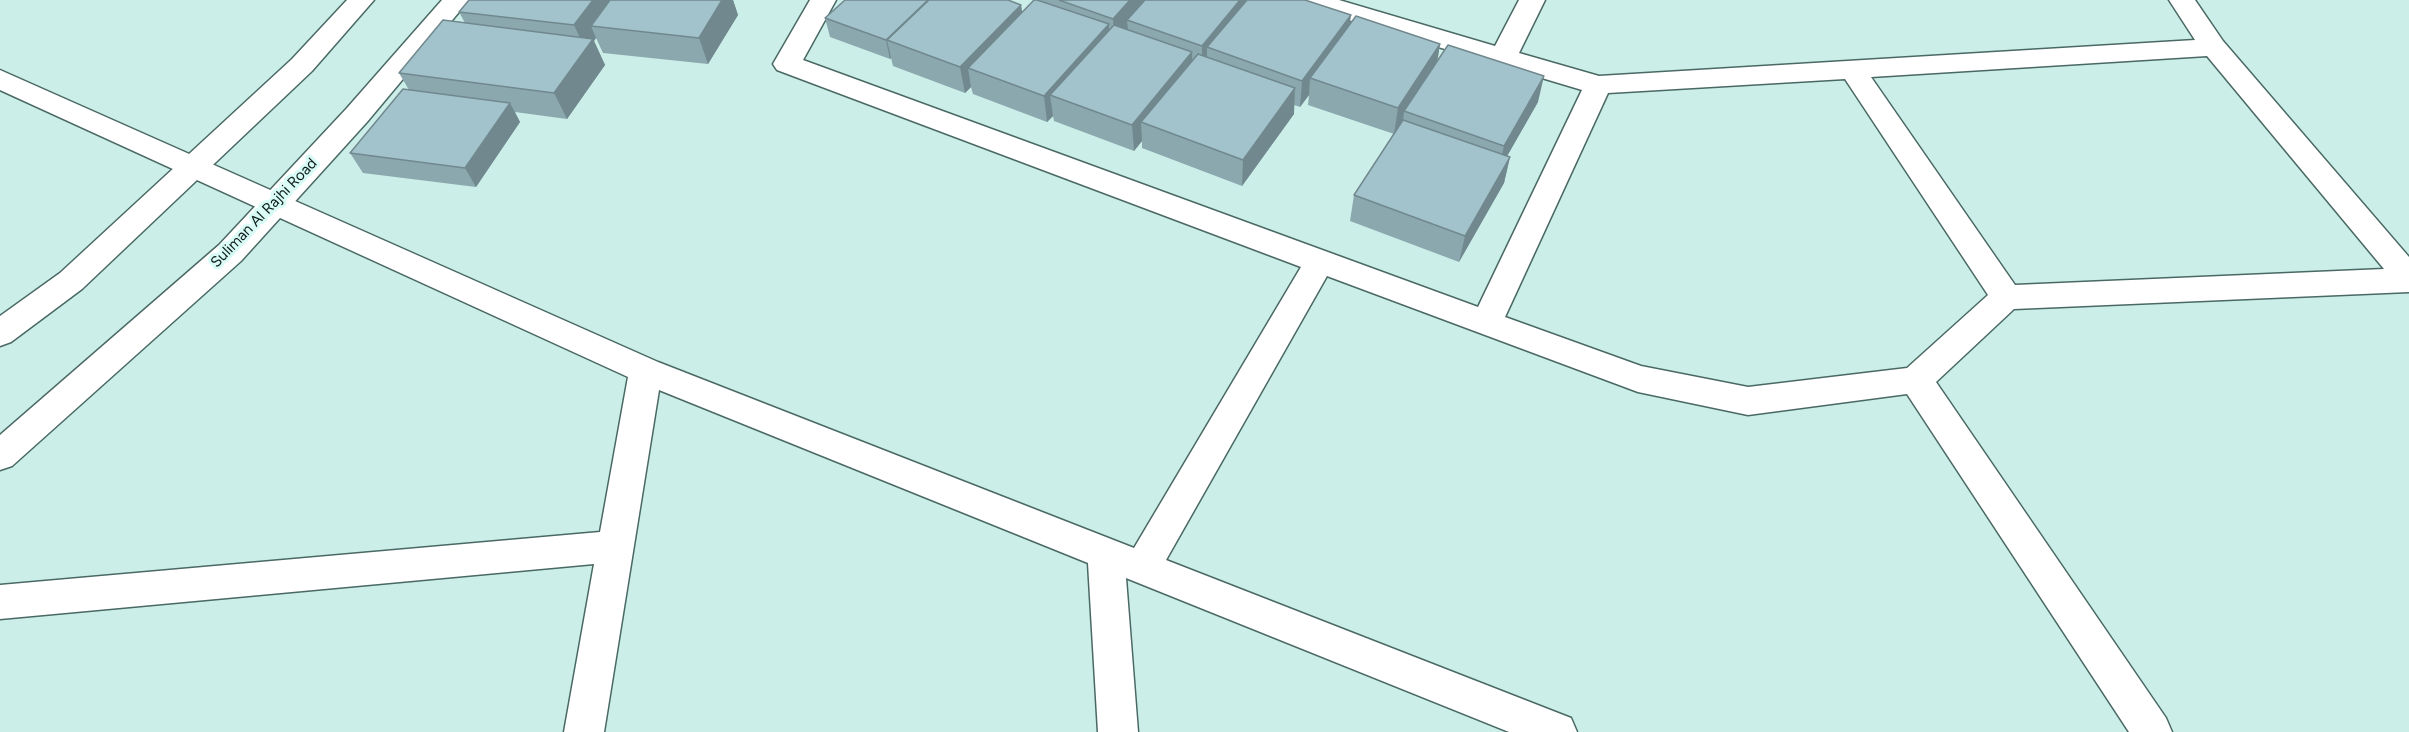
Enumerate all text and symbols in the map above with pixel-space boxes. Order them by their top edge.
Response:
street label: Suliman Al Rajhi Road [207,155,321,271]

